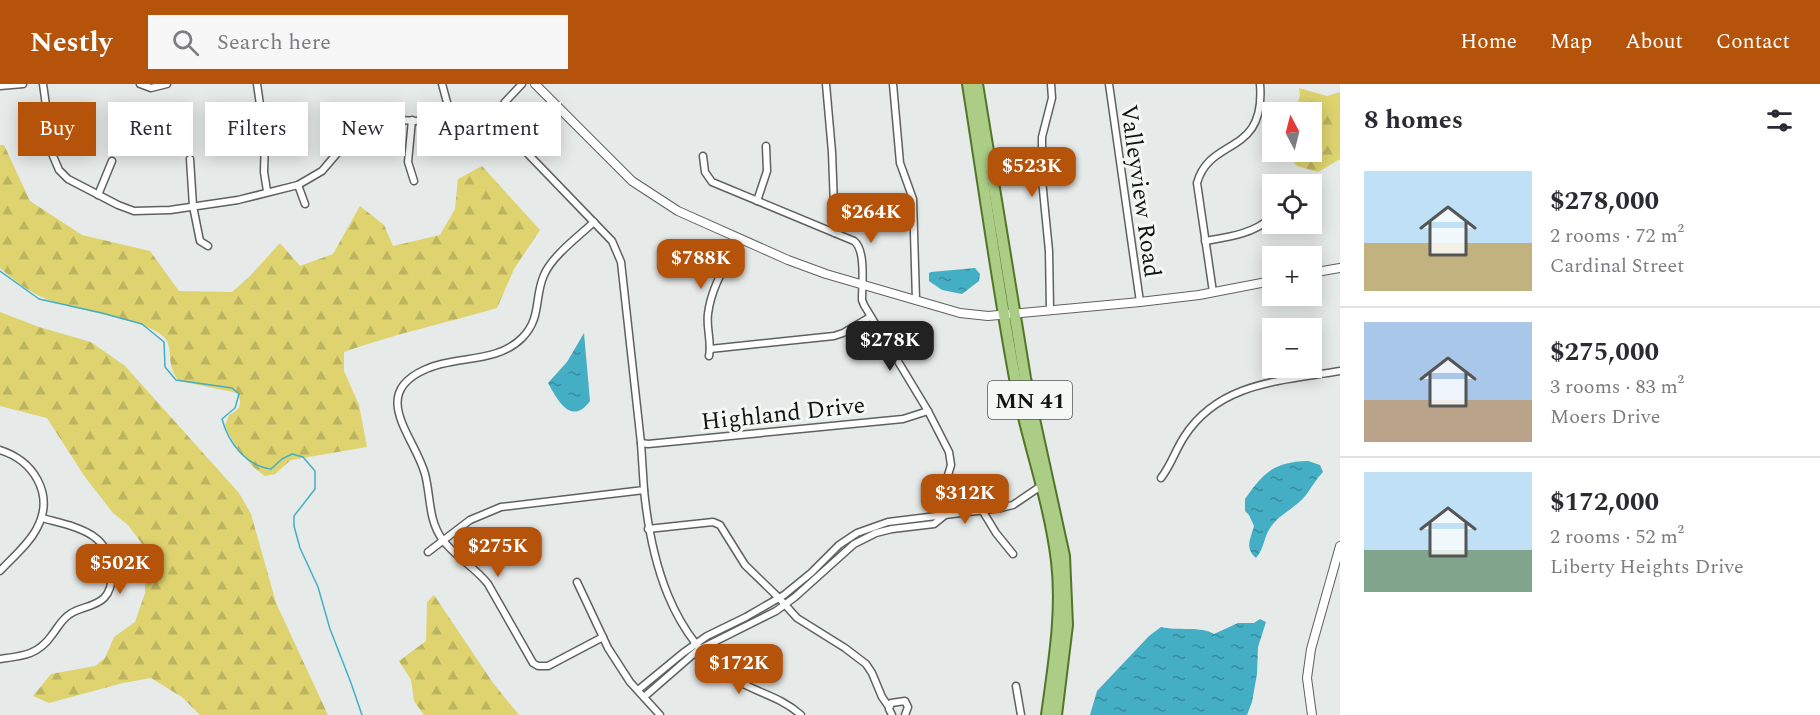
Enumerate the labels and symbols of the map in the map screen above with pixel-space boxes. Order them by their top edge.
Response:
street label: Valleyview Road [1110,102,1170,280]
north arrow [1262,102,1322,162]
pin: $523K [990,147,1074,198]
pin: $264K [829,193,913,244]
pin: $788K [659,239,743,290]
pin: $278K [848,321,932,372]
road number: MN 41 [988,381,1072,419]
street label: Highland Drive [699,387,867,441]
pin: $312K [923,474,1007,525]
pin: $275K [456,527,540,578]
pin: $502K [78,544,162,595]
pin: $172K [697,644,781,695]

